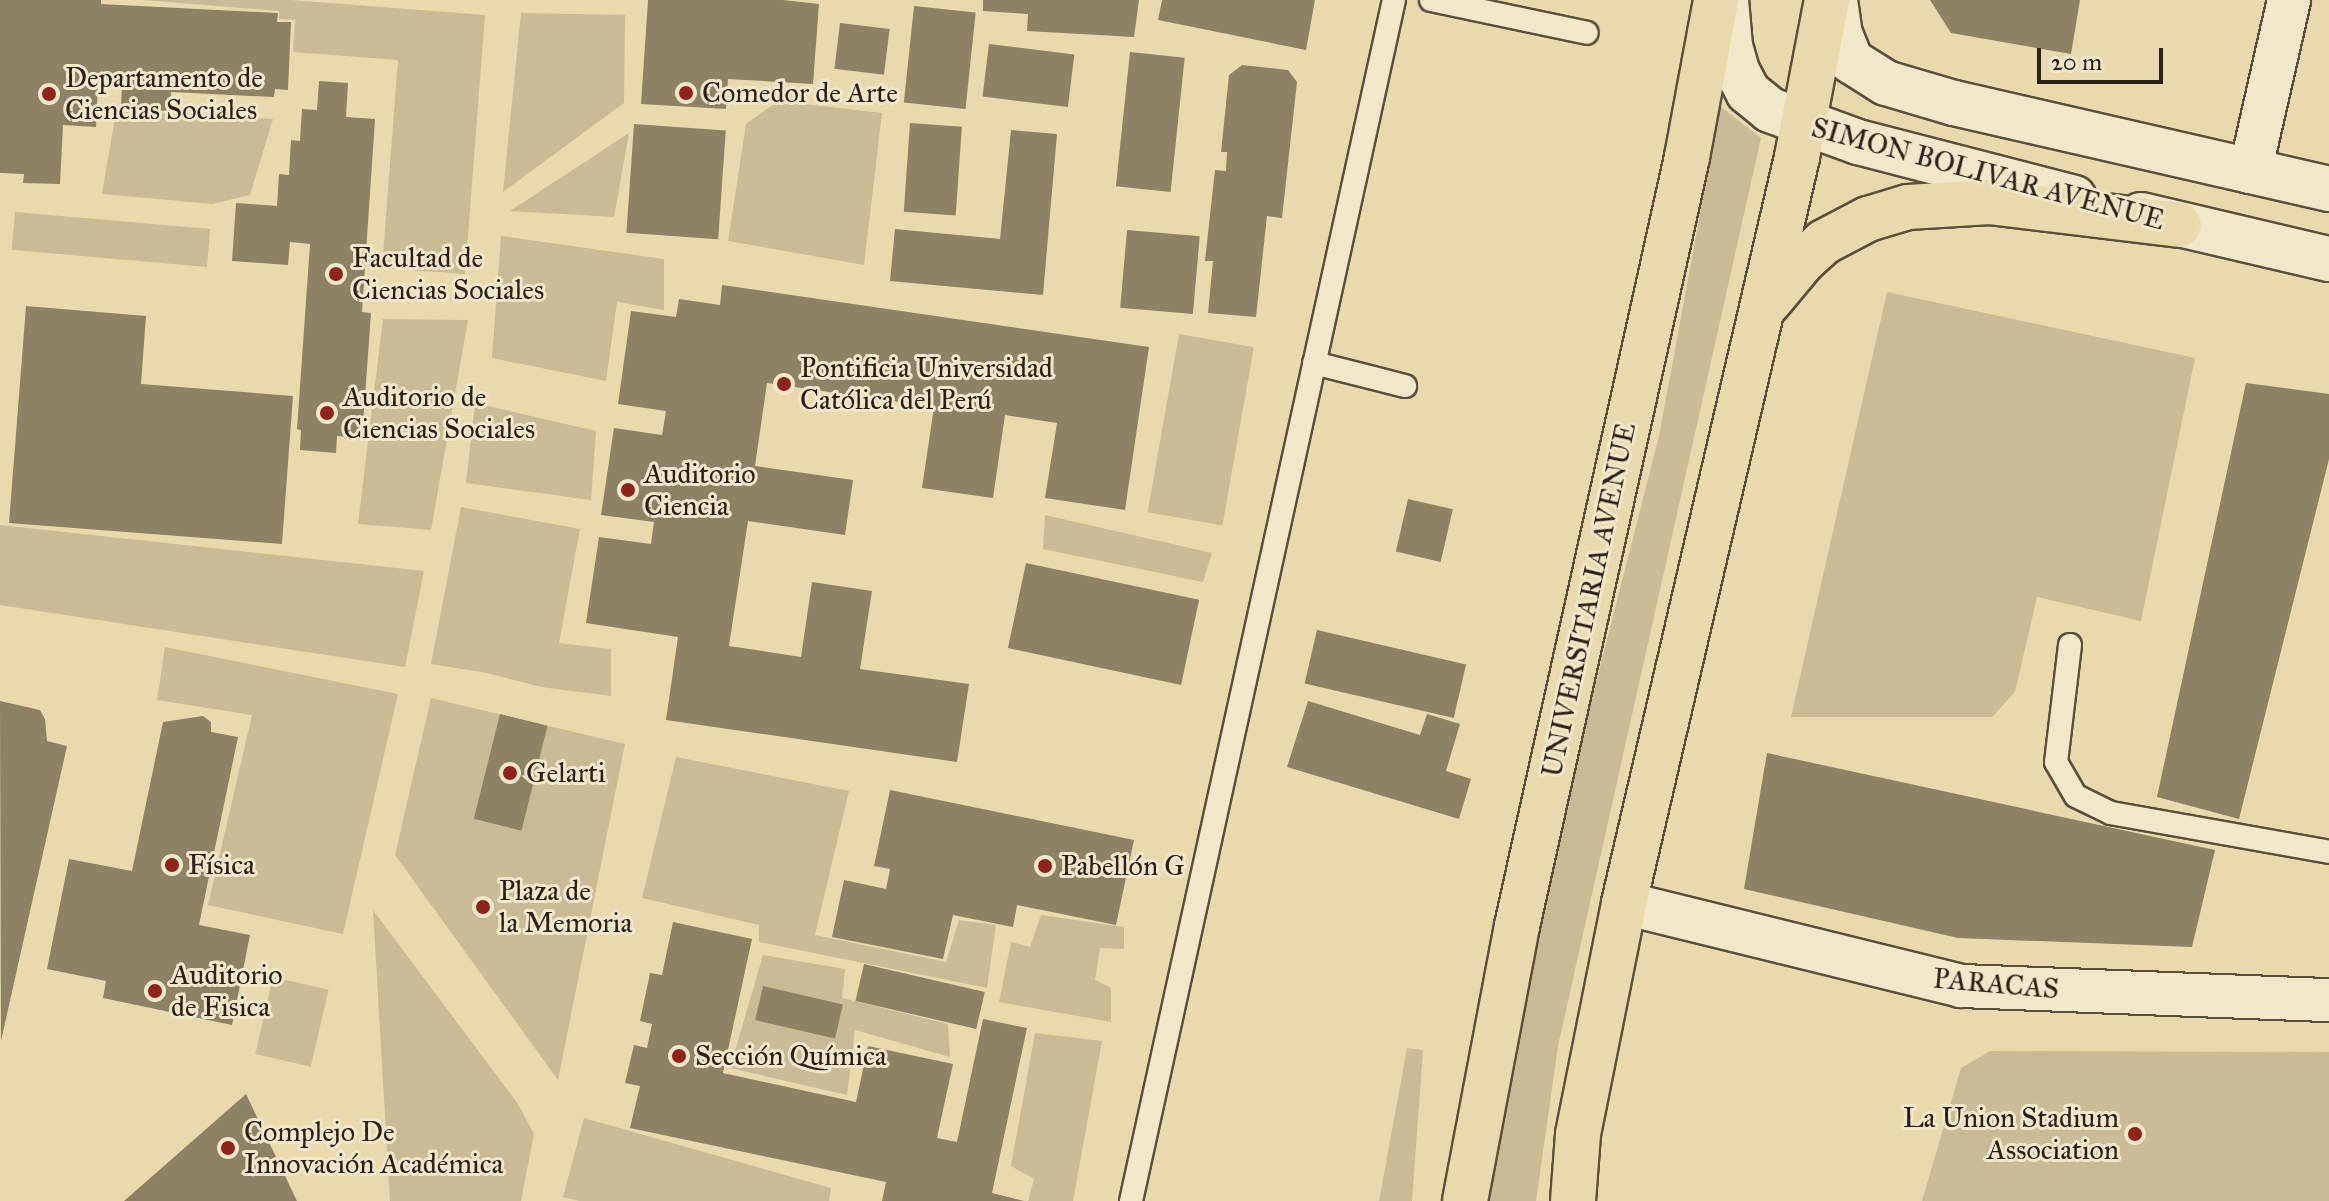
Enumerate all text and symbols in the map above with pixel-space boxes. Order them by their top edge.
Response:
scale bar [2041,32,2167,82]
text: 20 m [2051,47,2102,77]
place label: Departamento de Ciencias Sociales [65,61,263,127]
place label: Comedor de Arte [702,76,898,110]
marker: Comedor de Arte [677,84,695,102]
marker: Departamento de Ciencias Sociales [40,85,58,103]
street label: SIMON BOLIVAR AVENUE [1808,111,2168,237]
place label: Facultad de Ciencias Sociales [352,241,544,307]
marker: Facultad de Ciencias Sociales [327,265,345,283]
place label: Pontificia Universidad Católica del Perú [800,351,1053,417]
marker: Pontificia Universidad Católica del Perú [775,375,793,393]
place label: Auditorio de Ciencias Sociales [343,380,535,446]
marker: Auditorio de Ciencias Sociales [318,404,336,422]
street label: UNIVERSITARIA AVENUE [1535,420,1643,780]
place label: Auditorio Ciencia [644,457,756,523]
marker: Auditorio Ciencia [619,481,637,499]
place label: Gelarti [526,756,606,790]
marker: Gelarti [501,764,519,782]
place label: Física [188,848,255,882]
place label: Pabellón G [1061,849,1185,883]
marker: Física [163,856,181,874]
marker: Pabellón G [1036,857,1054,875]
place label: Plaza de la Memoria [499,874,632,940]
marker: Plaza de la Memoria [474,898,492,916]
place label: Auditorio de Fisica [171,958,283,1024]
street label: PARACAS [1932,962,2060,1006]
marker: Auditorio de Fisica [146,982,164,1000]
place label: Sección Química [695,1039,887,1073]
marker: Sección Química [670,1047,688,1065]
place label: La Union Stadium Association [1903,1101,2119,1167]
place label: Complejo De Innovación Académica [244,1115,503,1181]
marker: La Union Stadium Association [2126,1125,2144,1143]
marker: Complejo De Innovación Académica [219,1139,237,1157]

